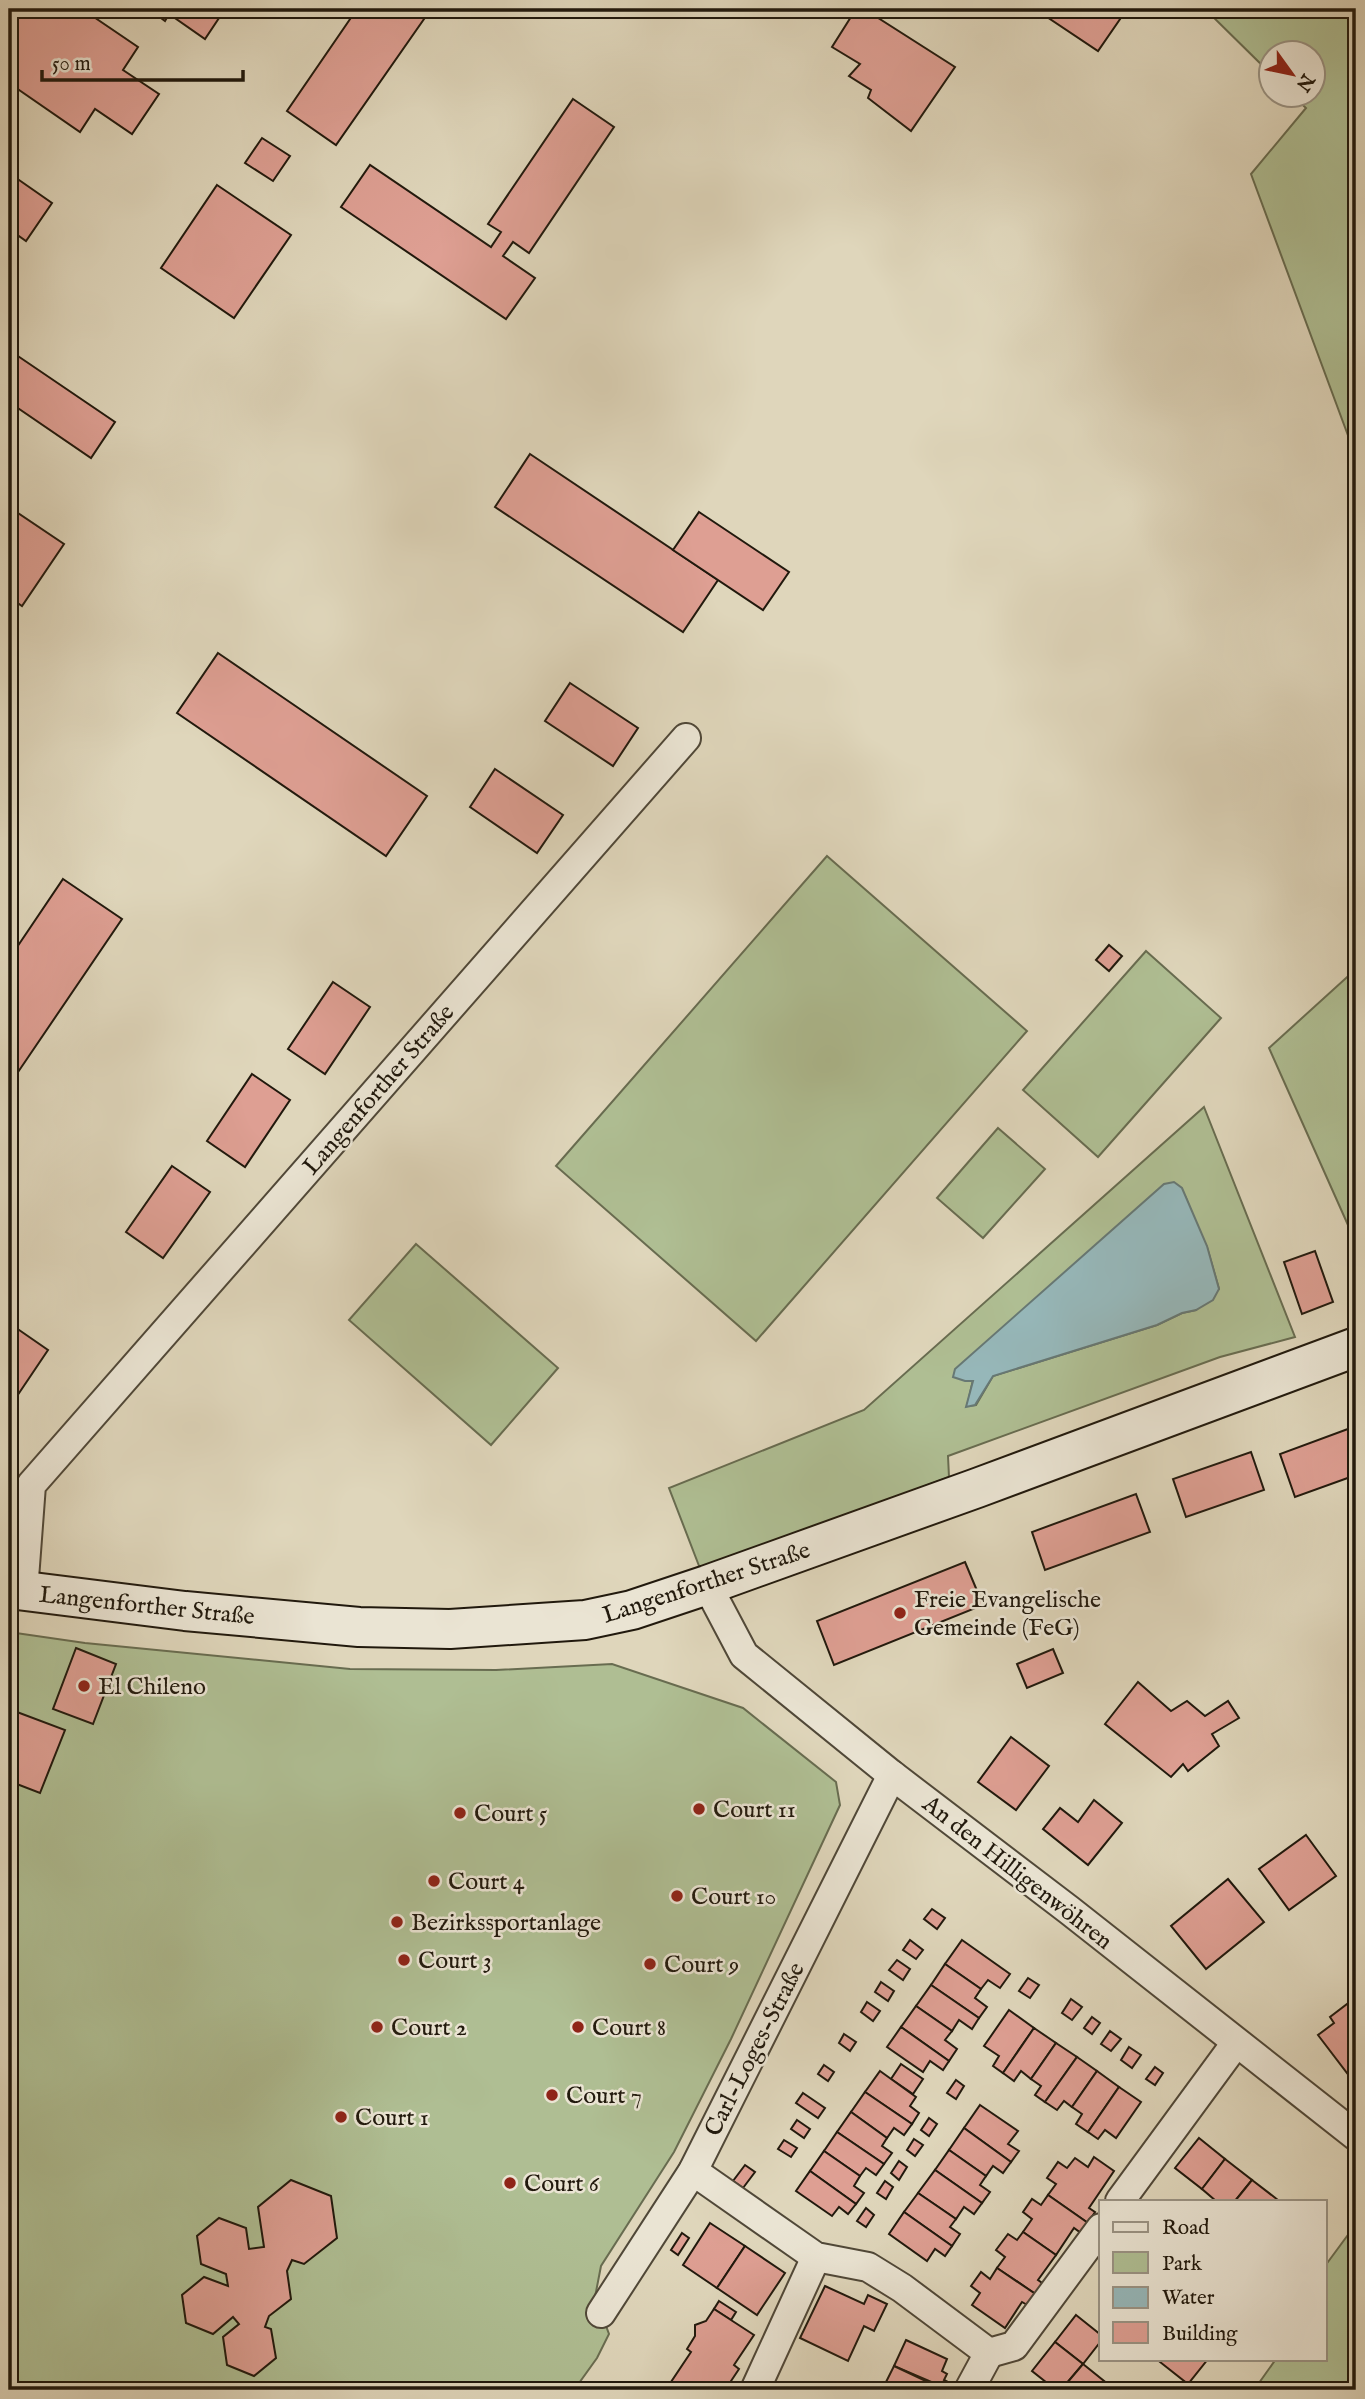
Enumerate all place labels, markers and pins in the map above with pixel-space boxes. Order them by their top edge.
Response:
place label: Freie Evangelische Gemeinde (FeG) [914,1585,1101,1644]
marker: Freie Evangelische Gemeinde (FeG) [892,1605,908,1621]
place label: El Chileno [98,1672,206,1703]
marker: El Chileno [76,1678,92,1694]
place label: Court 11 [713,1795,796,1826]
place label: Court 5 [474,1799,548,1830]
marker: Court 11 [691,1801,707,1817]
marker: Court 5 [452,1805,468,1821]
place label: Court 4 [448,1867,525,1898]
marker: Court 4 [426,1873,442,1889]
place label: Court 10 [691,1882,776,1913]
marker: Court 10 [669,1888,685,1904]
place label: Bezirkssportanlage [411,1908,601,1939]
marker: Bezirkssportanlage [389,1914,405,1930]
place label: Court 3 [418,1946,492,1977]
place label: Court 9 [664,1950,739,1981]
marker: Court 3 [396,1952,412,1968]
marker: Court 9 [642,1956,658,1972]
place label: Court 2 [391,2013,467,2044]
place label: Court 8 [592,2013,666,2044]
marker: Court 2 [369,2019,385,2035]
marker: Court 8 [570,2019,586,2035]
place label: Court 7 [566,2081,642,2112]
marker: Court 7 [544,2087,560,2103]
place label: Court 1 [355,2103,429,2134]
marker: Court 1 [333,2109,349,2125]
place label: Court 6 [524,2169,600,2200]
marker: Court 6 [502,2175,518,2191]

